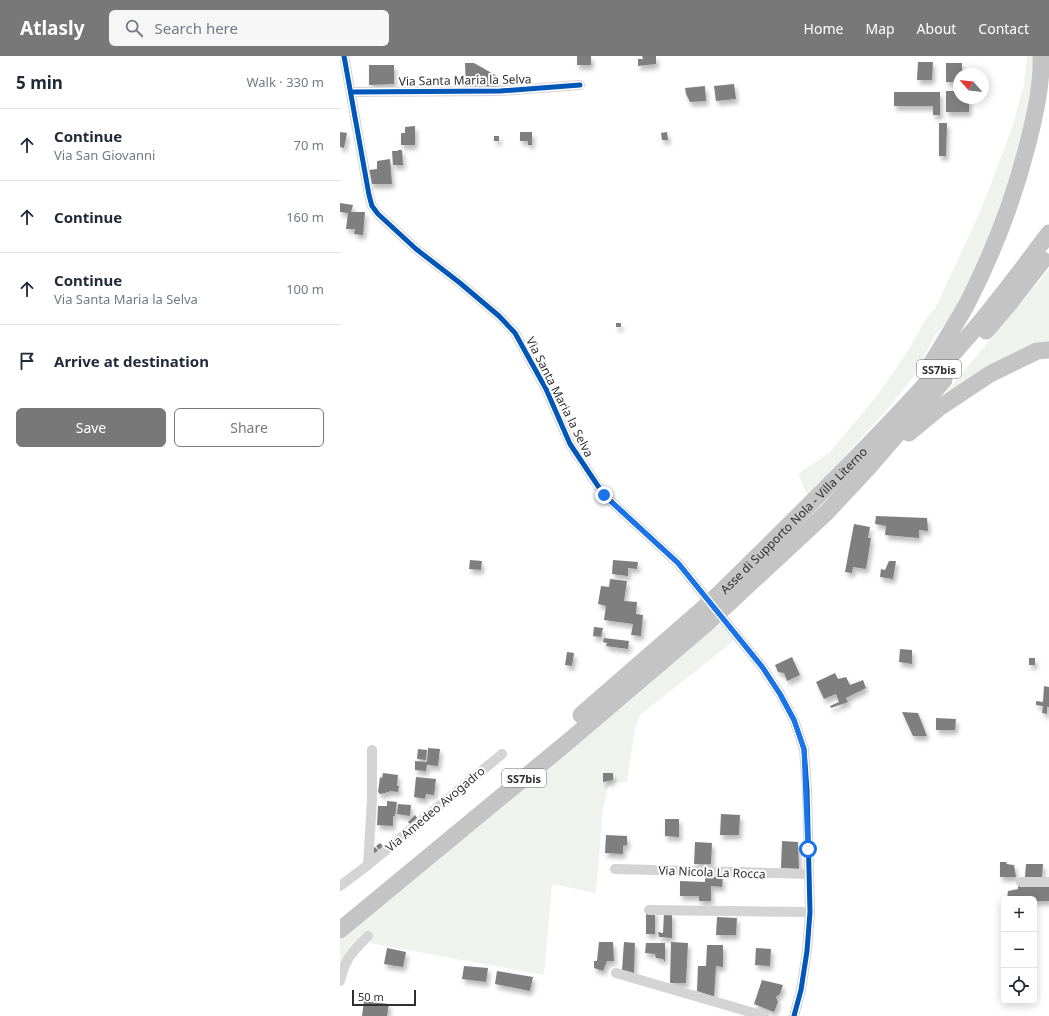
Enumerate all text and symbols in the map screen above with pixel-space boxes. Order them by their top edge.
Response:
search box [109,10,389,46]
text: Atlasly [20,15,85,41]
icon: search [123,17,145,39]
text: Search here [155,18,238,38]
text: Home [804,19,843,38]
text: Map [865,19,895,38]
text: About [917,19,956,38]
text: Contact [978,19,1029,38]
north arrow [953,68,989,104]
street label: Via Santa Maria la Selva [398,70,532,90]
text: 5 min [16,71,63,94]
text: Walk · 330 m [246,73,324,91]
text: Continue [54,126,122,146]
icon: ahead [16,134,38,156]
text: 70 m [294,136,324,154]
text: Via San Giovanni [54,146,155,164]
icon: ahead [16,206,38,228]
text: Continue [54,207,122,227]
text: 160 m [286,208,324,226]
text: Continue [54,270,122,290]
icon: ahead [16,278,38,300]
text: 100 m [286,280,324,298]
text: Via Santa Maria la Selva [54,290,198,308]
street label: Via Santa Maria la Selva [522,334,598,460]
icon: arrive [16,350,38,372]
text: Arrive at destination [54,351,209,371]
road number: SS7bis [917,360,961,378]
button: Save [16,408,166,447]
button: Share [174,408,324,447]
street label: Asse di Supporto Nola - Villa Literno [716,443,871,597]
route end [595,486,613,504]
street label: Via Amedeo Avogadro [382,762,488,856]
road number: SS7bis [502,769,546,787]
route start [799,840,817,858]
street label: Via Nicola La Rocca [658,862,766,882]
map controls [1001,896,1037,1004]
button: + [1001,896,1037,932]
button: − [1001,932,1037,968]
button: locate [1001,968,1037,1004]
scale bar [352,988,416,1007]
text: 50 m [358,989,384,1004]

